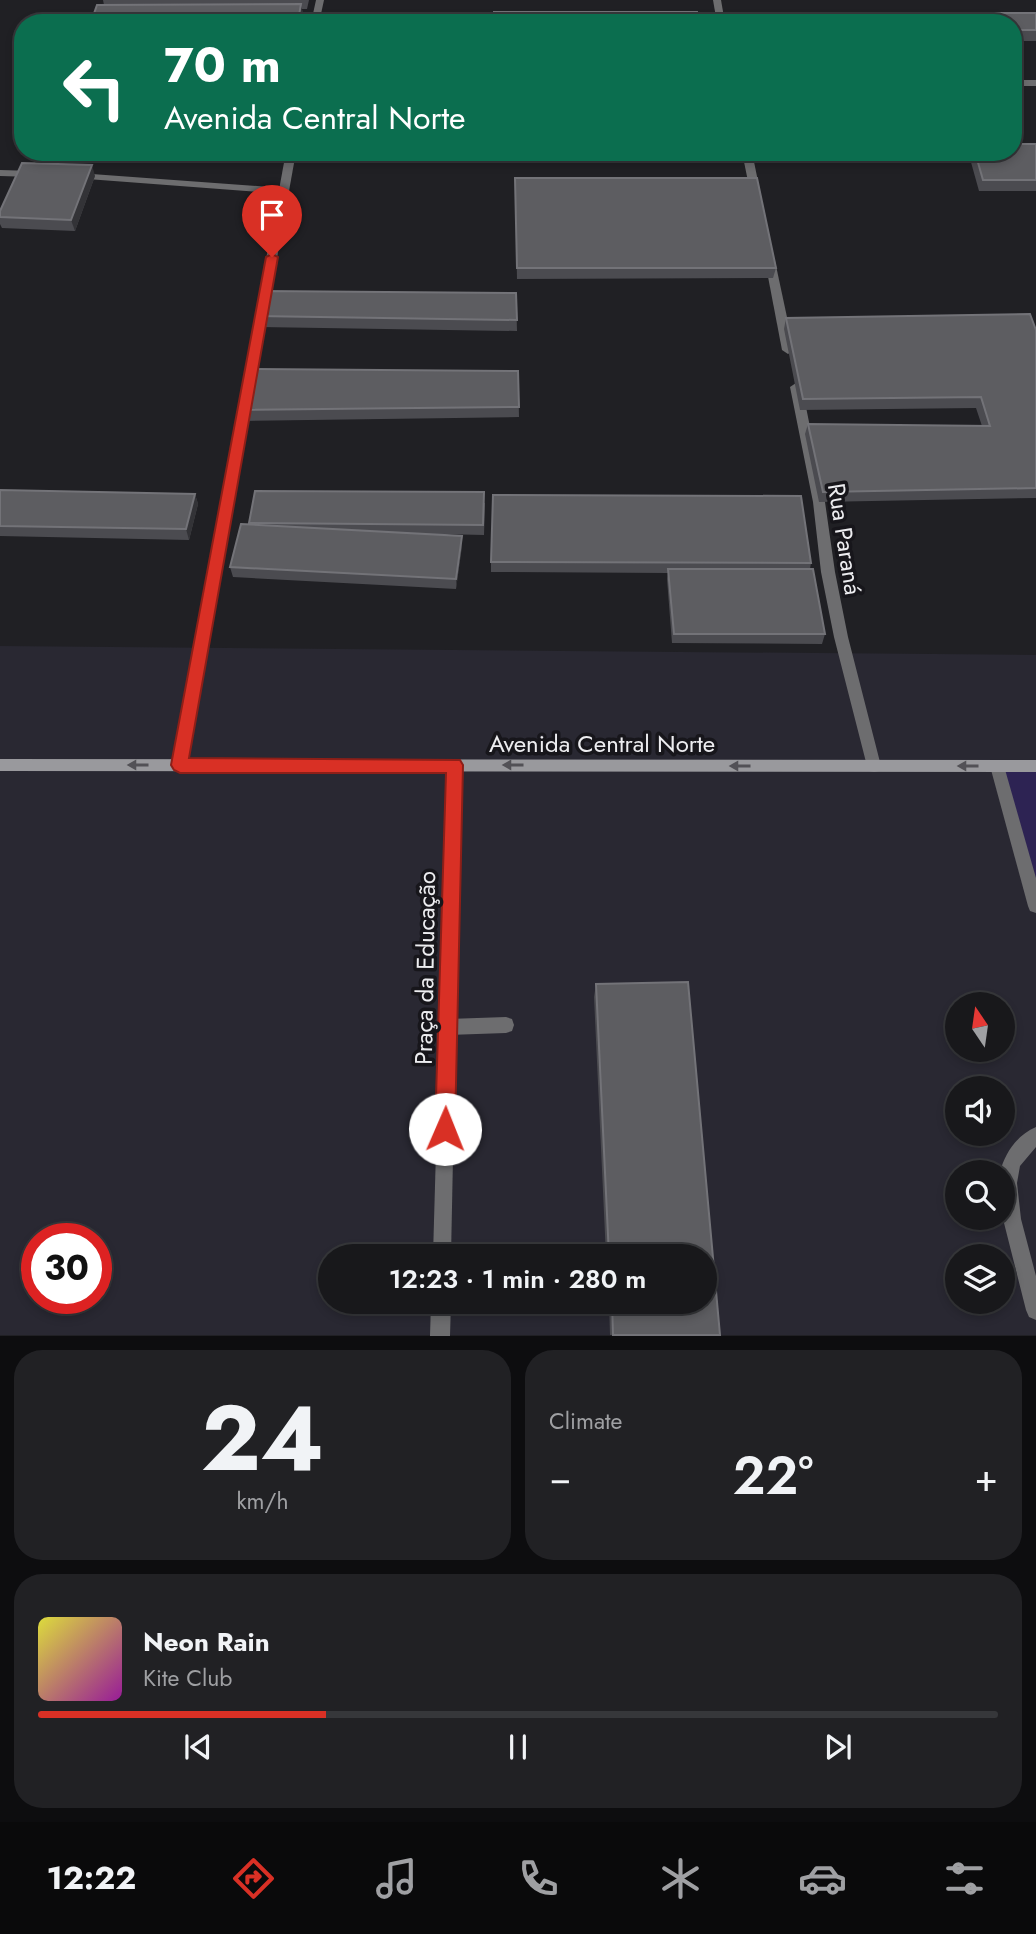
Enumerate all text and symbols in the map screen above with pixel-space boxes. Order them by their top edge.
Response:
text: 70 m [164,30,281,100]
icon: left [49,42,140,133]
text: Avenida Central Norte [164,95,466,141]
pin [242,185,302,257]
icon: arrive [253,196,291,234]
street label: Rua Paraná [819,481,871,597]
street label: Avenida Central Norte [489,726,715,761]
one-way arrow [127,759,149,771]
one-way arrow [502,759,524,771]
one-way arrow [729,760,751,772]
one-way arrow [957,760,979,772]
street label: Praça da Educação [406,871,444,1065]
north arrow [945,992,1015,1062]
map controls [945,992,1015,1314]
button: sound [945,1076,1015,1146]
position arrow [408,1092,482,1166]
button: search [945,1160,1015,1230]
speed limit sign: 30 [21,1223,112,1314]
button: layers [945,1244,1015,1314]
text: 12:23 · 1 min · 280 m [389,1260,646,1298]
text: 24 [201,1373,324,1504]
text: Climate [549,1404,622,1438]
text: 22° [733,1438,813,1514]
text: − [549,1450,571,1505]
text: + [975,1450,998,1505]
text: km/h [237,1484,288,1518]
text: Neon Rain [143,1623,270,1661]
text: Kite Club [143,1661,232,1695]
icon: previous [179,1728,217,1766]
icon: pause [499,1728,537,1766]
icon: next [819,1728,857,1766]
icon: directions [229,1854,278,1903]
icon: music [372,1854,421,1903]
icon: phone [514,1854,563,1903]
icon: climate [656,1854,705,1903]
icon: car [798,1854,847,1903]
icon: filters [940,1854,989,1903]
text: 12:22 [47,1855,136,1901]

